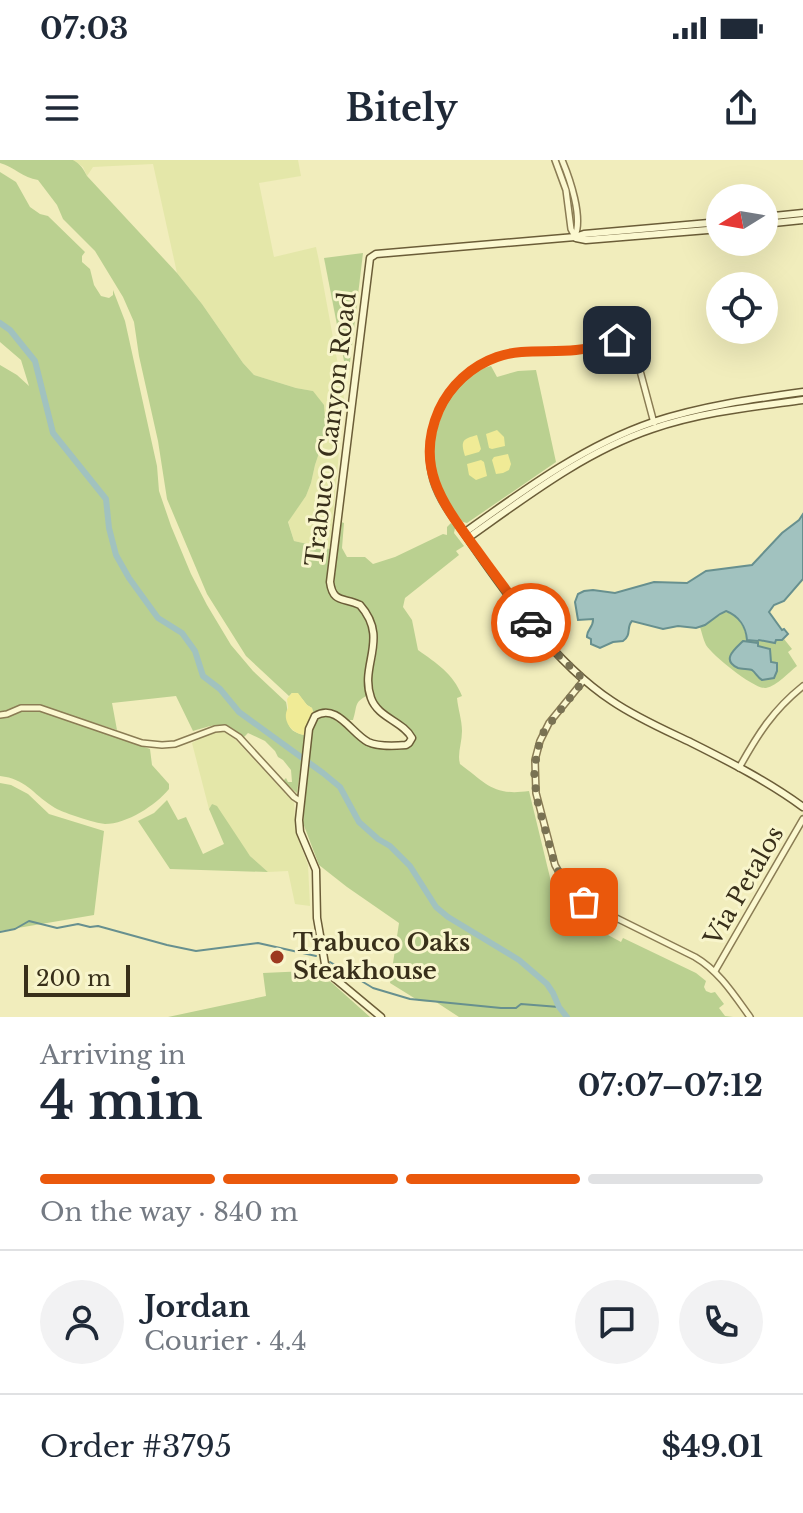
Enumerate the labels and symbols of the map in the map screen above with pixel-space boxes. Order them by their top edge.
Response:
north arrow [706,184,778,256]
street label: Trabuco Canyon Road [299,290,362,568]
pin [583,306,651,374]
courier [491,583,571,663]
street label: Via Petalos [697,821,789,951]
pin [550,868,618,936]
place label: Trabuco Oaks Steakhouse [293,928,470,985]
marker: Trabuco Oaks Steakhouse [268,948,286,966]
scale bar [24,961,130,997]

